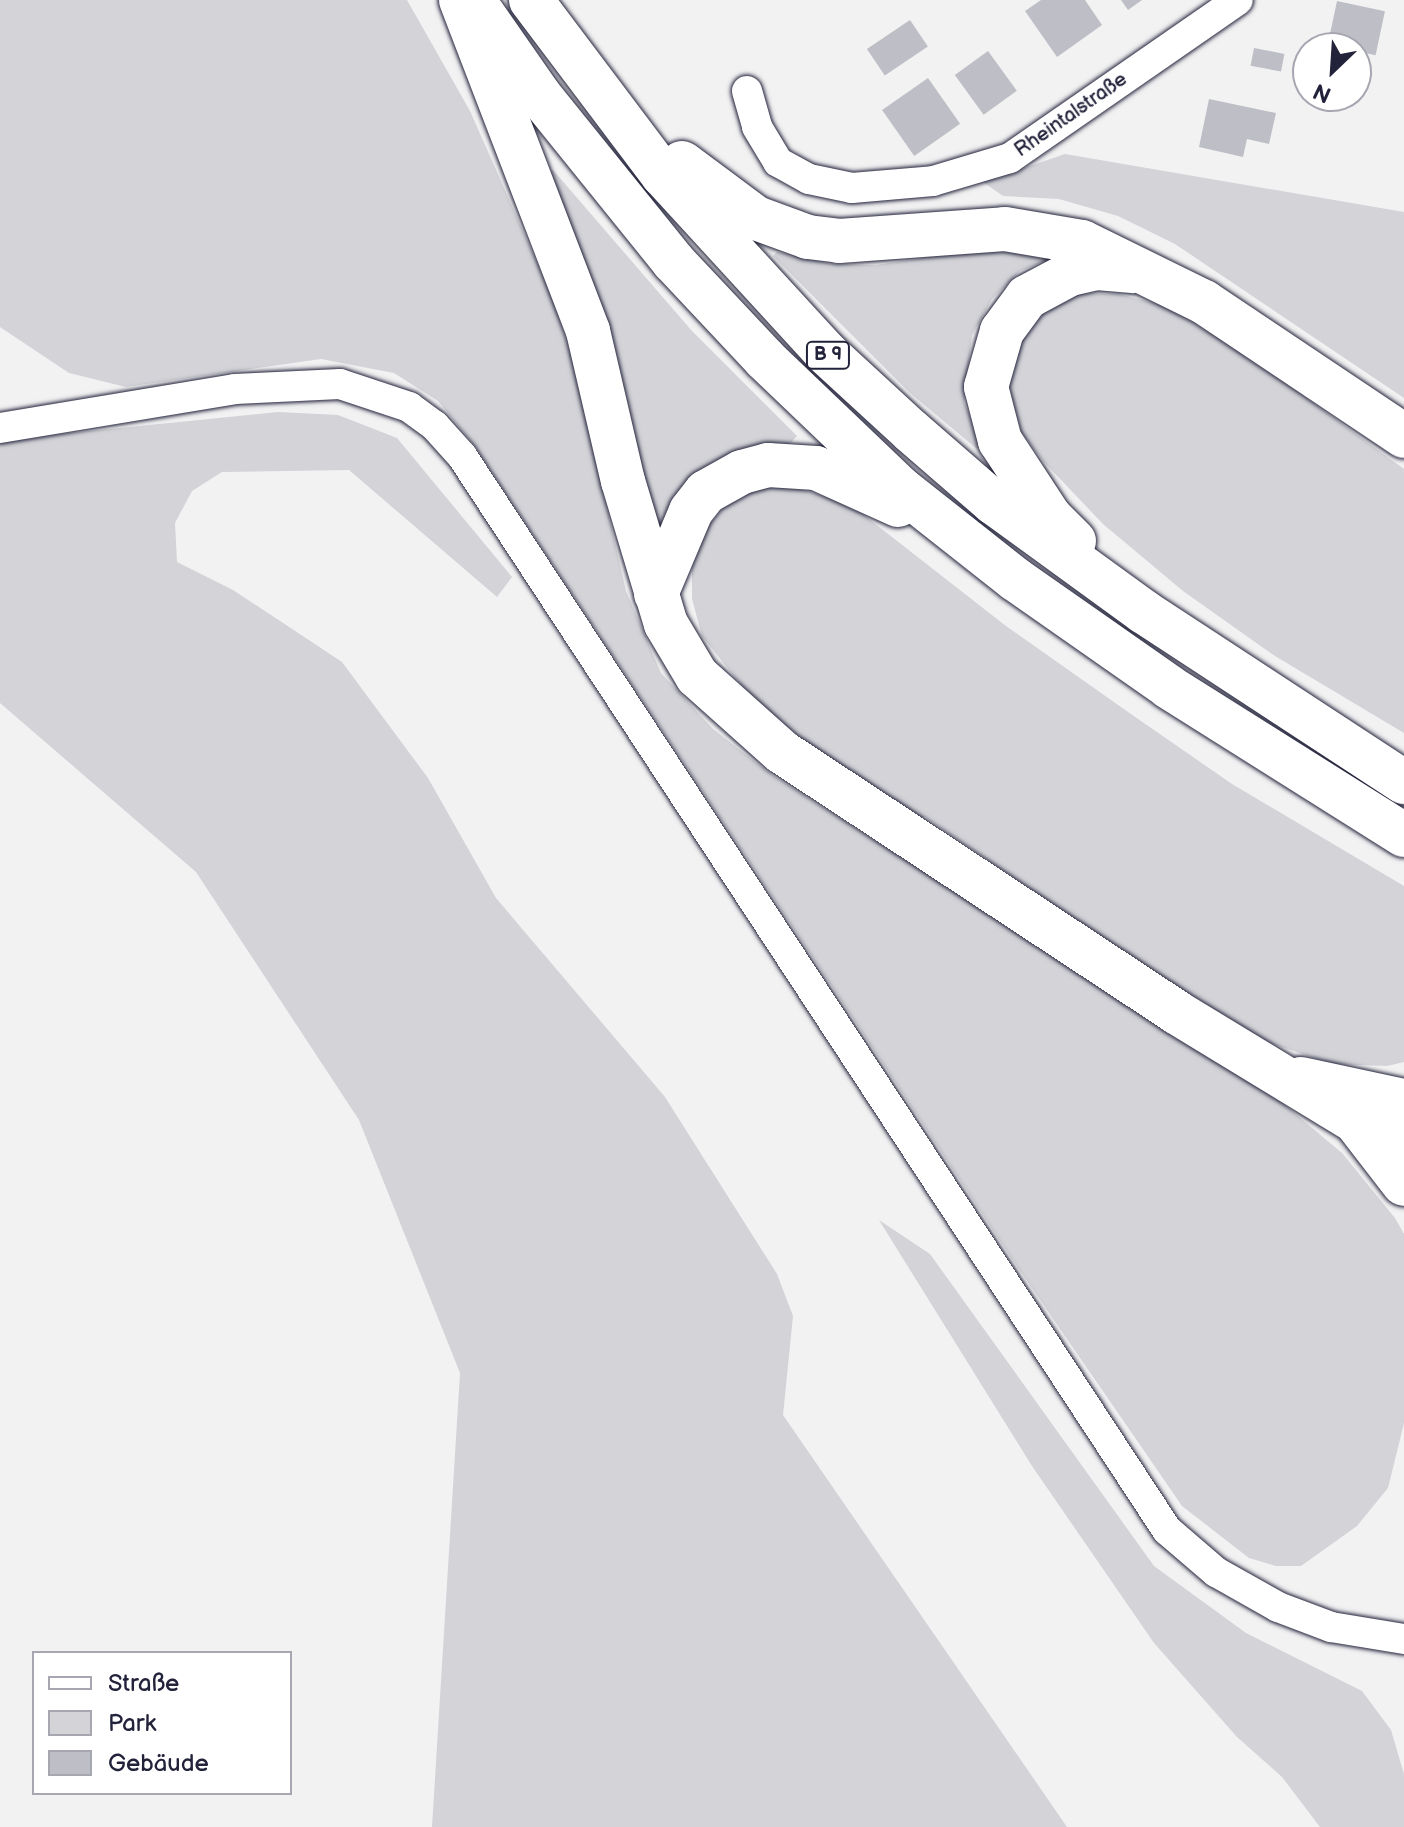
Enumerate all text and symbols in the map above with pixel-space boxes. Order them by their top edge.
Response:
north arrow [1292,32,1372,112]
street label: Rheintalstraße [1010,67,1132,163]
text: N [1309,77,1336,108]
road number: B 9 [804,341,852,369]
legend [32,1651,292,1795]
text: Straße [108,1669,179,1698]
text: Park [108,1709,156,1738]
text: Gebäude [108,1749,209,1778]

